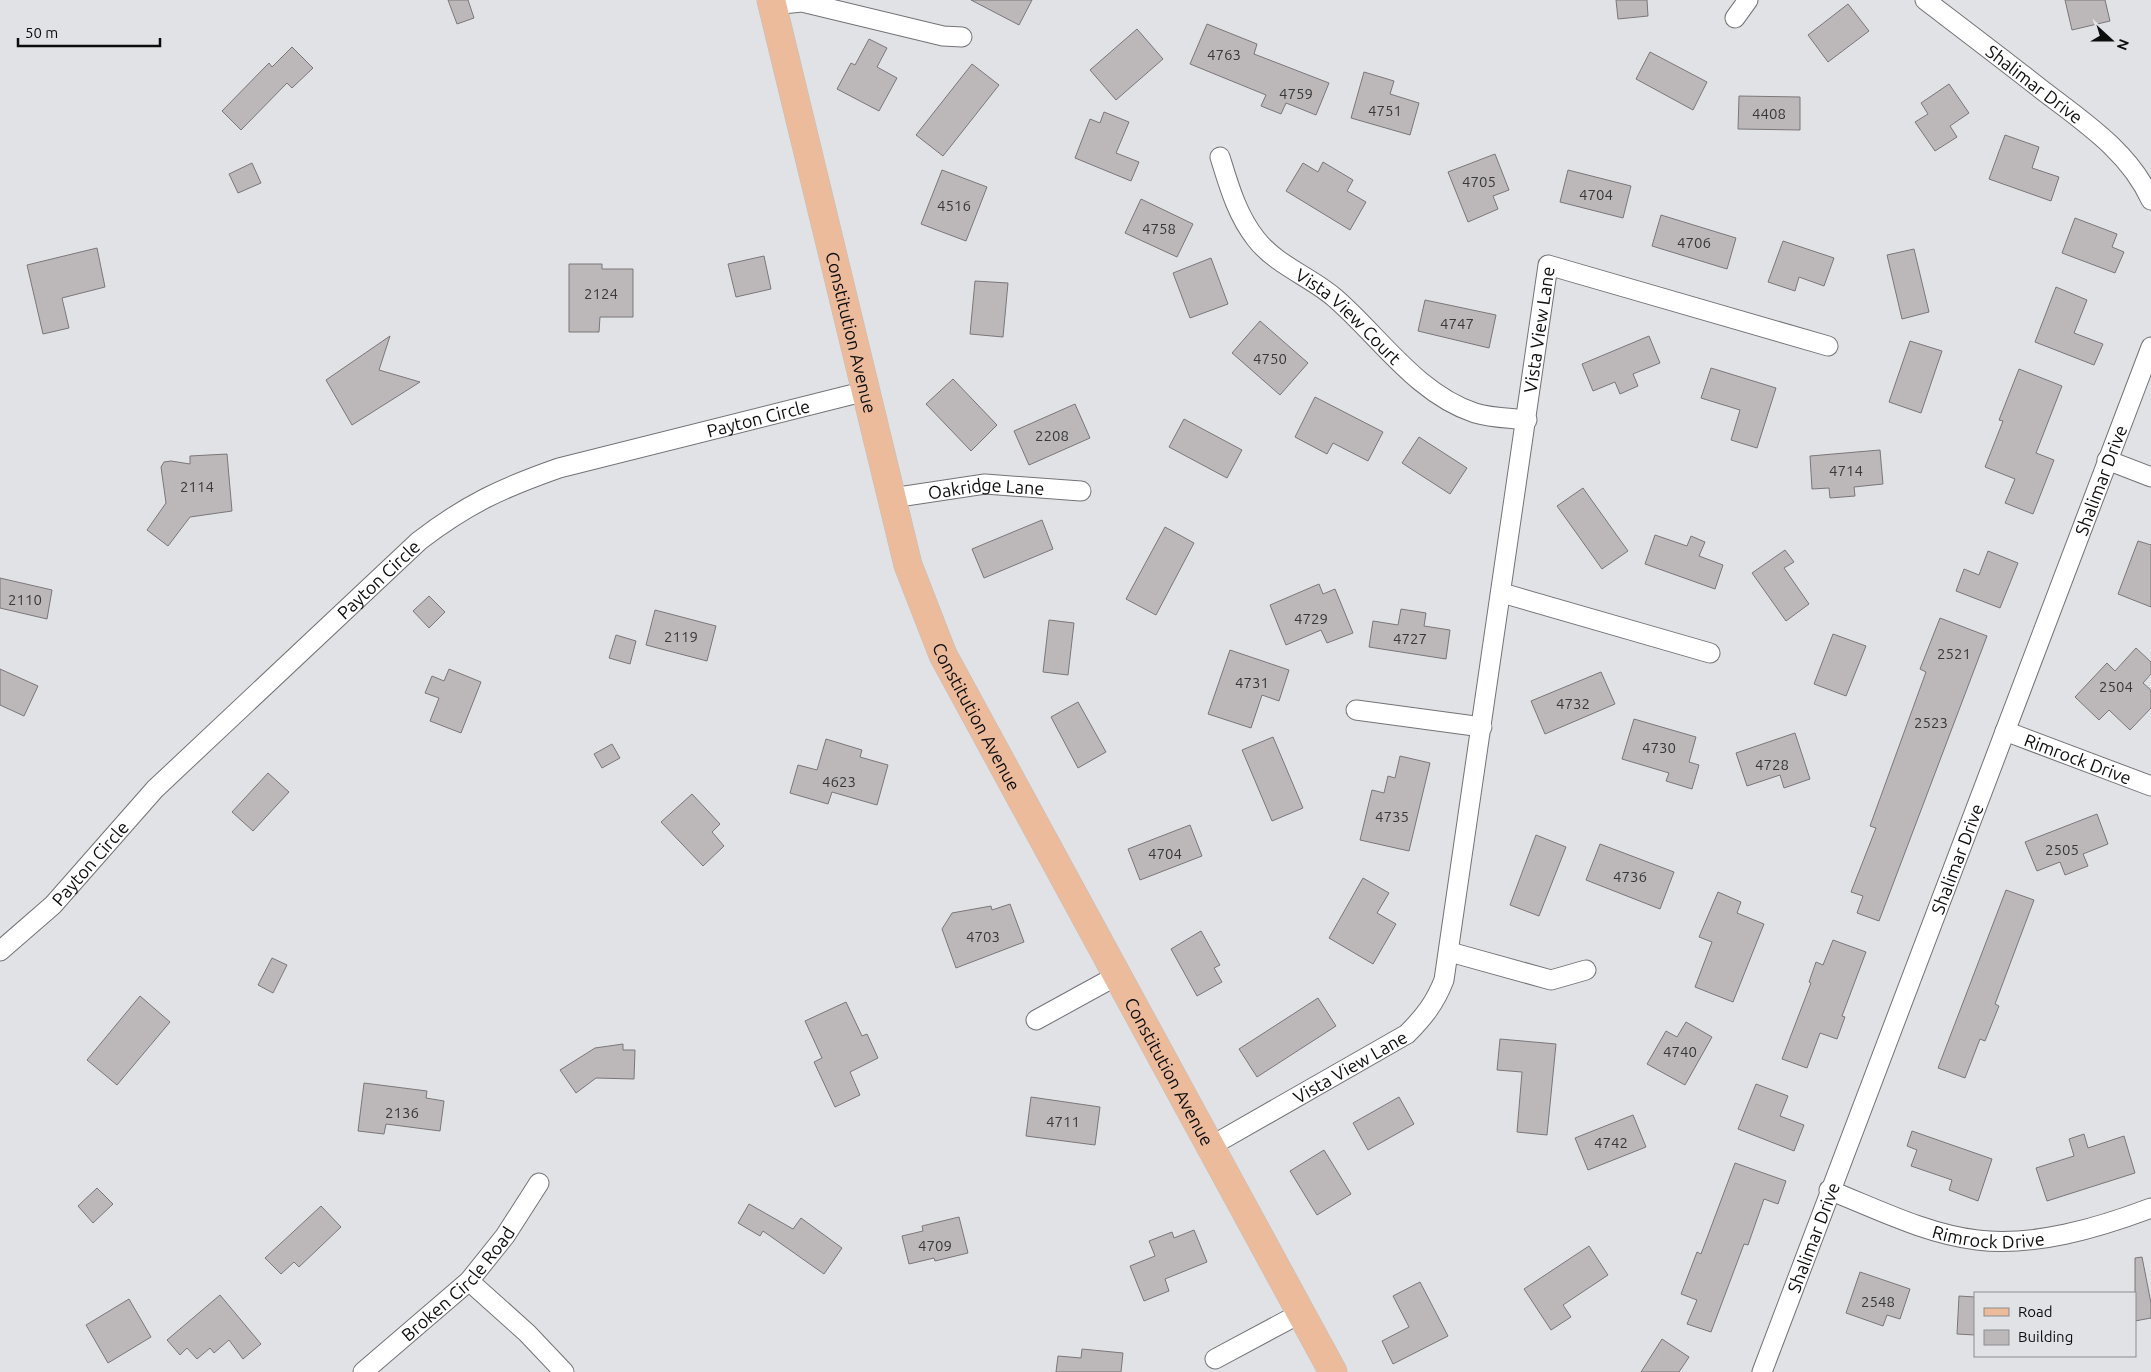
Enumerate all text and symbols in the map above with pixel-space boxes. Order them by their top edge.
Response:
scale bar [18,15,160,47]
north arrow [2086,15,2136,65]
text: 50 m [25,24,58,41]
text: N [2114,37,2132,52]
street label: Shalimar Drive [1982,40,2087,127]
house number: 4763 [1207,46,1241,63]
house number: 4759 [1279,85,1313,102]
house number: 4751 [1368,102,1402,119]
house number: 4408 [1752,105,1786,122]
house number: 4705 [1462,173,1496,190]
house number: 4704 [1579,186,1613,203]
house number: 4516 [937,197,971,214]
house number: 4758 [1142,220,1176,237]
house number: 4706 [1677,234,1711,251]
street label: Constitution Avenue [822,250,881,415]
street label: Vista View Court [1292,264,1405,368]
street label: Vista View Lane [1520,265,1558,394]
house number: 2124 [584,285,618,302]
house number: 4747 [1440,315,1474,332]
house number: 4750 [1253,350,1287,367]
street label: Payton Circle [705,395,812,441]
street label: Shalimar Drive [2070,422,2131,538]
house number: 2208 [1035,427,1069,444]
house number: 4714 [1829,462,1863,479]
street label: Oakridge Lane [927,474,1045,502]
house number: 2114 [180,478,214,495]
street label: Payton Circle [333,536,424,623]
house number: 2110 [8,591,42,608]
house number: 4729 [1294,610,1328,627]
house number: 2119 [664,628,698,645]
house number: 4727 [1393,630,1427,647]
street label: Constitution Avenue [929,640,1025,794]
house number: 2521 [1937,645,1971,662]
house number: 4731 [1235,674,1269,691]
house number: 2504 [2099,678,2133,695]
house number: 4732 [1556,695,1590,712]
house number: 2523 [1914,714,1948,731]
street label: Rimrock Drive [2022,729,2134,788]
house number: 4730 [1642,739,1676,756]
house number: 4728 [1755,756,1789,773]
house number: 4623 [822,773,856,790]
street label: Shalimar Drive [1927,801,1987,917]
house number: 4735 [1375,808,1409,825]
street label: Payton Circle [47,817,132,909]
house number: 2505 [2045,841,2079,858]
house number: 4704 [1148,845,1182,862]
house number: 4736 [1613,868,1647,885]
house number: 4703 [966,928,1000,945]
street label: Constitution Avenue [1121,994,1218,1149]
street label: Vista View Lane [1290,1026,1410,1107]
house number: 4740 [1663,1043,1697,1060]
house number: 2136 [385,1104,419,1121]
house number: 4711 [1046,1113,1080,1130]
house number: 4742 [1594,1134,1628,1151]
street label: Shalimar Drive [1783,1179,1843,1295]
street label: Rimrock Drive [1930,1221,2046,1252]
street label: Broken Circle Road [397,1223,518,1345]
house number: 4709 [918,1237,952,1254]
legend [1974,1292,2136,1357]
house number: 2548 [1861,1293,1895,1310]
text: Road [2018,1303,2053,1320]
text: Building [2018,1328,2073,1345]

